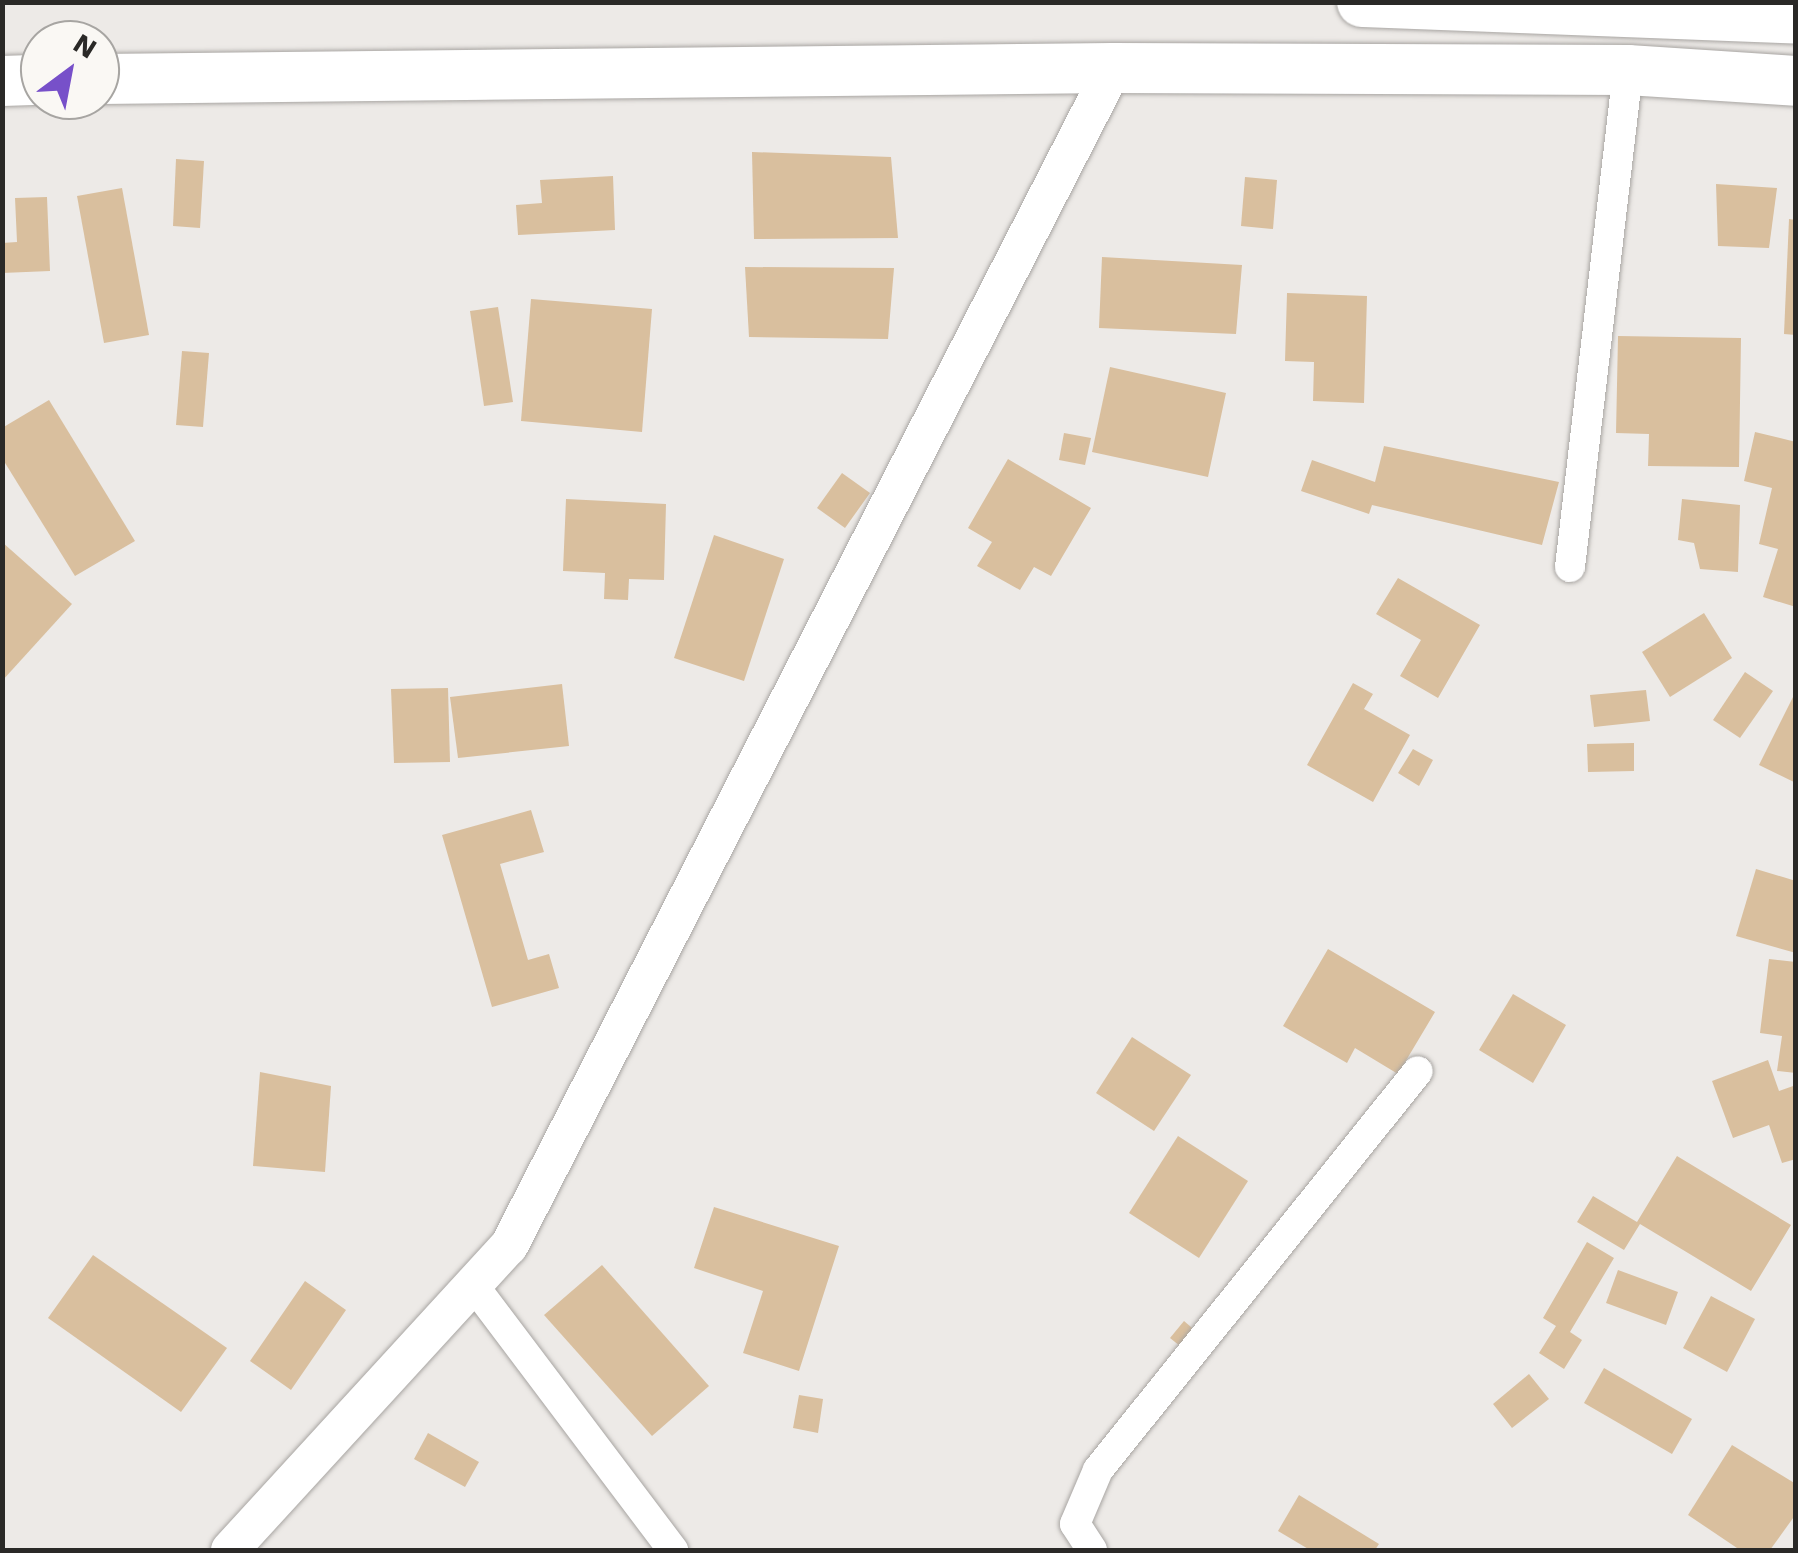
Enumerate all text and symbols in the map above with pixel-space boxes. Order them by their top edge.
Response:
north arrow [20,20,120,120]
text: N [68,26,103,65]

